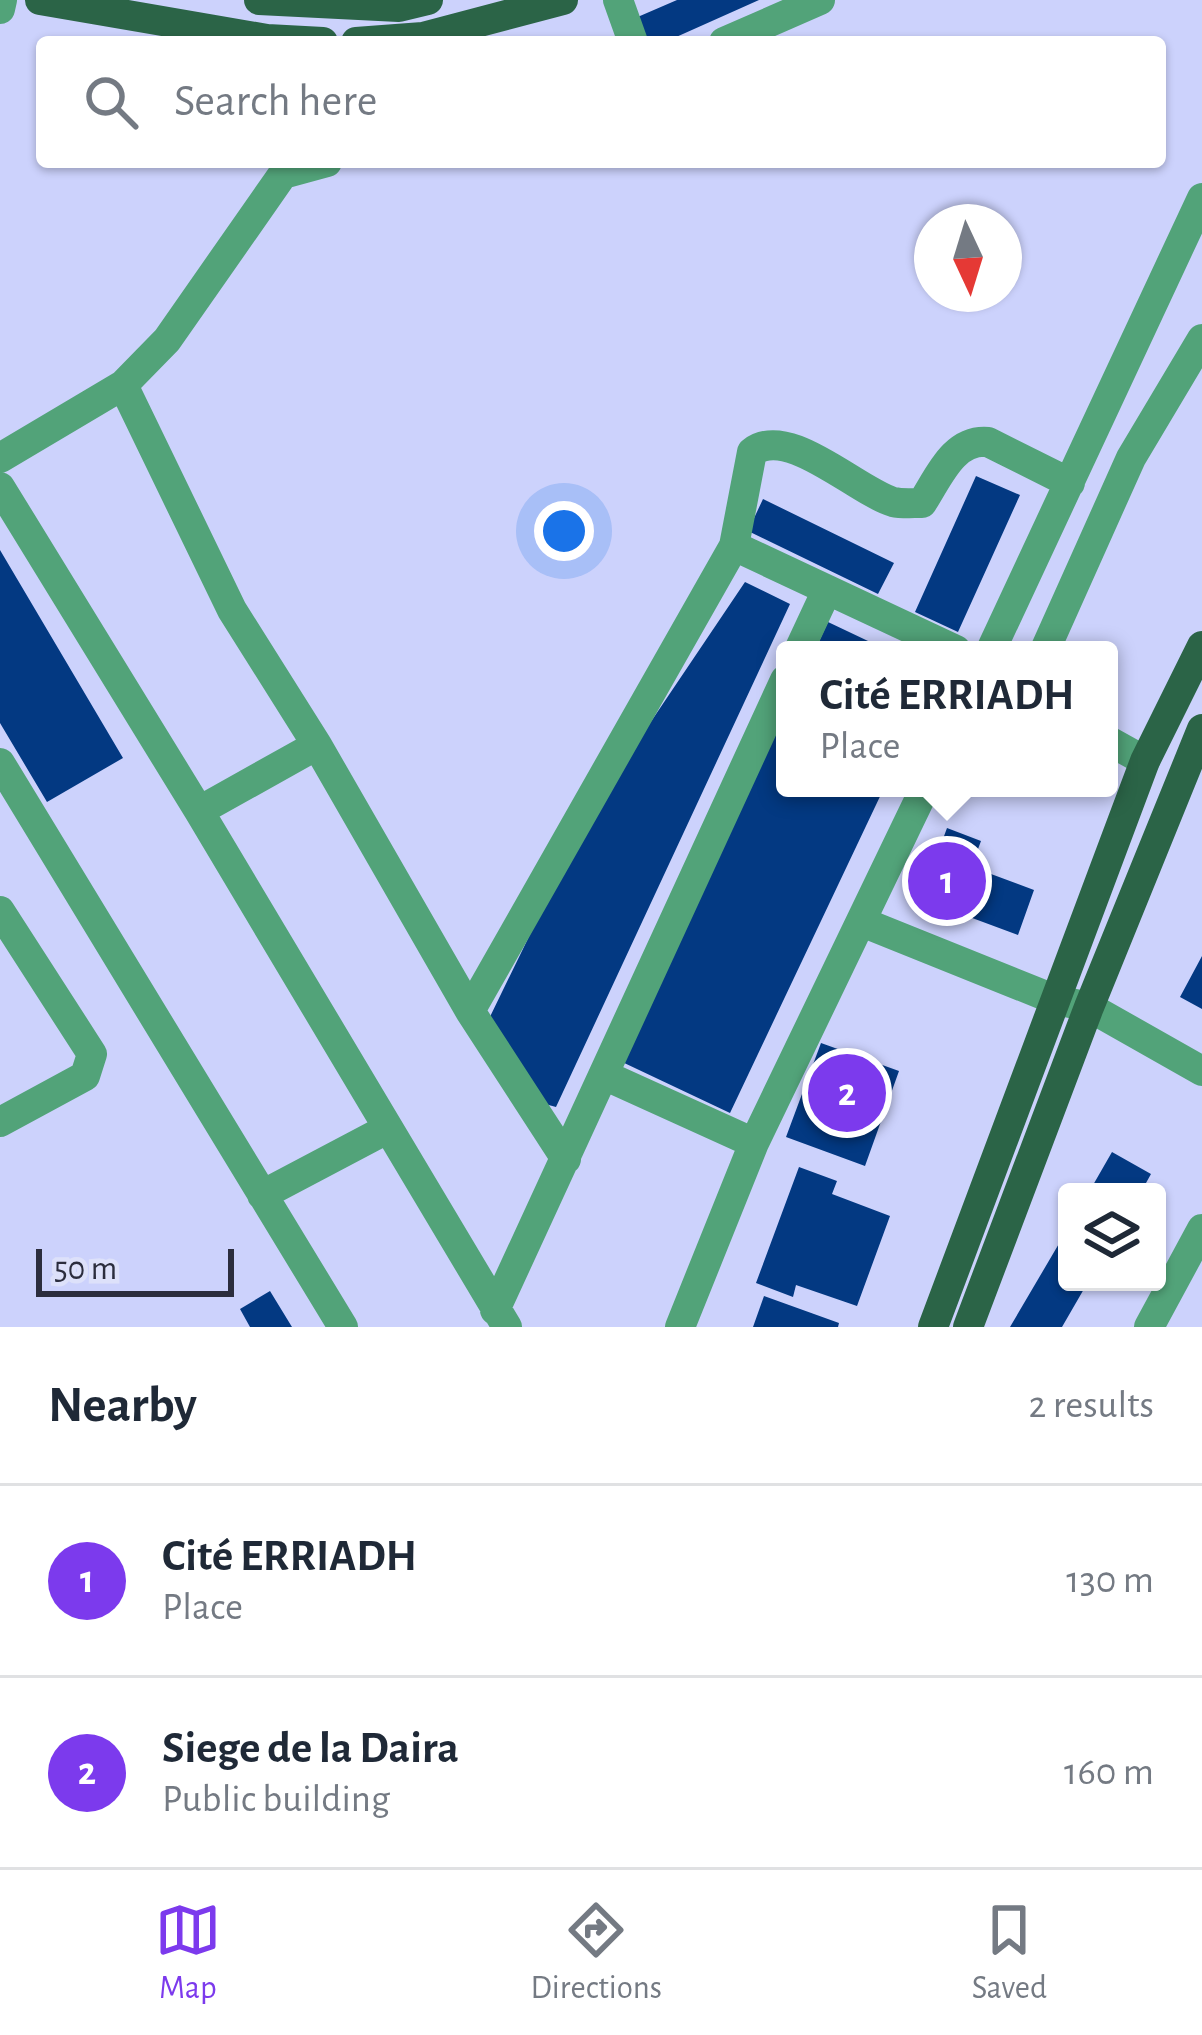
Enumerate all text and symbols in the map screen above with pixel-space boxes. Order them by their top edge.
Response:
search box [36,36,1166,168]
icon: search [78,69,144,135]
text: Search here [174,79,377,124]
north arrow [914,204,1022,312]
your location [534,501,594,561]
popup [776,641,1118,797]
text: Cité ERRIADH [820,673,1074,718]
text: Place [820,727,900,766]
pin: 1 [908,836,986,926]
pin: 2 [808,1048,886,1138]
map controls [1058,1183,1166,1291]
button: layers [1058,1183,1166,1291]
scale bar [36,1243,234,1296]
text: 50 m [54,1253,117,1286]
text: Nearby [48,1380,197,1431]
text: 2 results [1028,1386,1154,1425]
text: Cité ERRIADH [162,1534,417,1579]
text: 1 [80,1561,94,1600]
text: 130 m [1066,1561,1154,1600]
text: Place [162,1588,243,1627]
text: Siege de la Daira [162,1726,459,1771]
text: 2 [78,1753,96,1792]
text: 160 m [1064,1753,1154,1792]
text: Public building [162,1780,390,1819]
tab: Map [155,1897,221,2009]
tab: Directions [530,1897,662,2009]
tab: Saved [972,1897,1047,2009]

